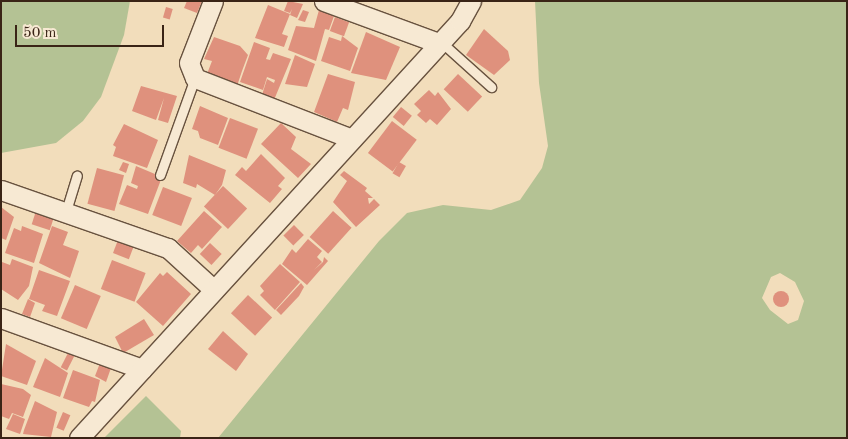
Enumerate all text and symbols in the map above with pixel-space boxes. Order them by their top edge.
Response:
scale bar [18,15,166,47]
text: 50 m [23,26,57,41]

